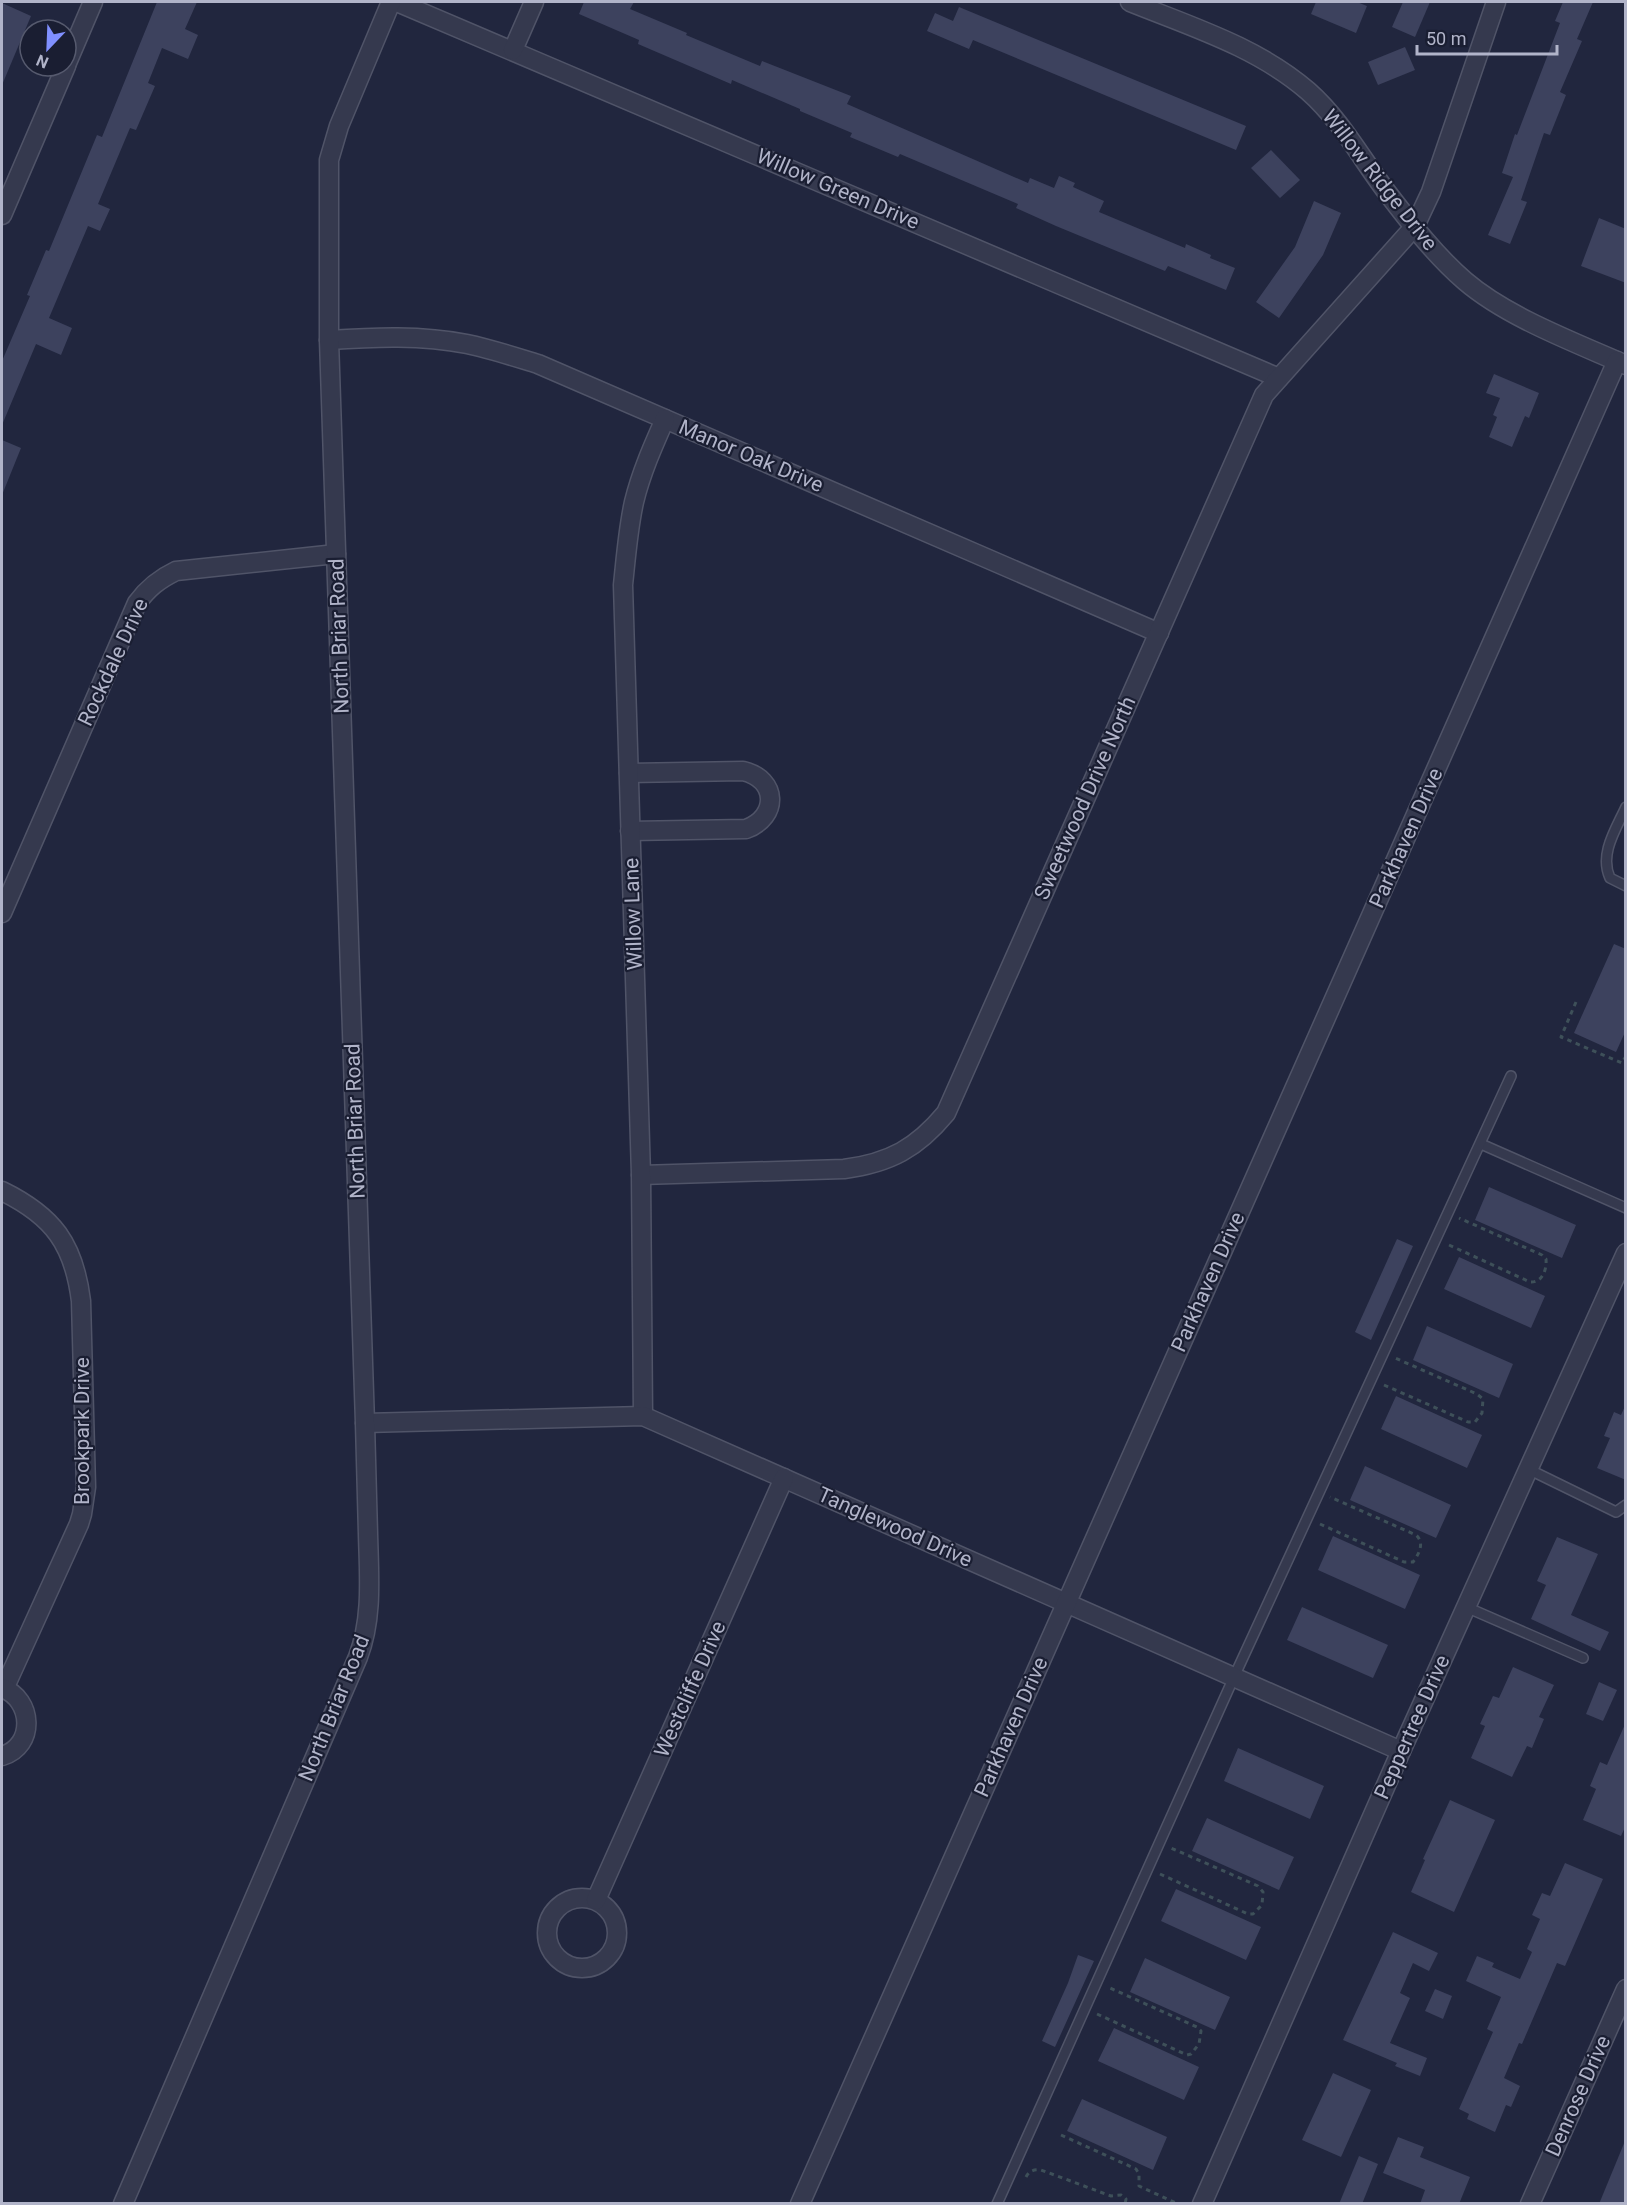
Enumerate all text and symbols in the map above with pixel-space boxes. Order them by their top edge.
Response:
north arrow [18,18,78,78]
scale bar [1417,18,1556,56]
text: 50 m [1426,28,1466,49]
text: N [33,50,51,72]
street label: Willow Ridge Drive [1318,105,1442,255]
street label: Willow Green Drive [753,144,923,234]
street label: Manor Oak Drive [675,415,827,497]
street label: North Briar Road [324,558,354,714]
street label: Rockdale Drive [73,594,153,730]
street label: Sweetwood Drive North [1029,693,1141,903]
street label: Parkhaven Drive [1364,764,1448,912]
street label: Willow Lane [619,857,647,971]
street label: North Briar Road [340,1043,370,1199]
street label: Parkhaven Drive [1166,1208,1250,1356]
street label: Brookpark Drive [70,1357,94,1505]
street label: Tanglewood Drive [814,1482,976,1572]
street label: Westcliffe Drive [649,1617,731,1761]
street label: North Briar Road [294,1631,374,1785]
street label: Peppertree Drive [1370,1651,1454,1803]
street label: Parkhaven Drive [969,1653,1053,1801]
street label: Denrose Drive [1541,2032,1615,2160]

